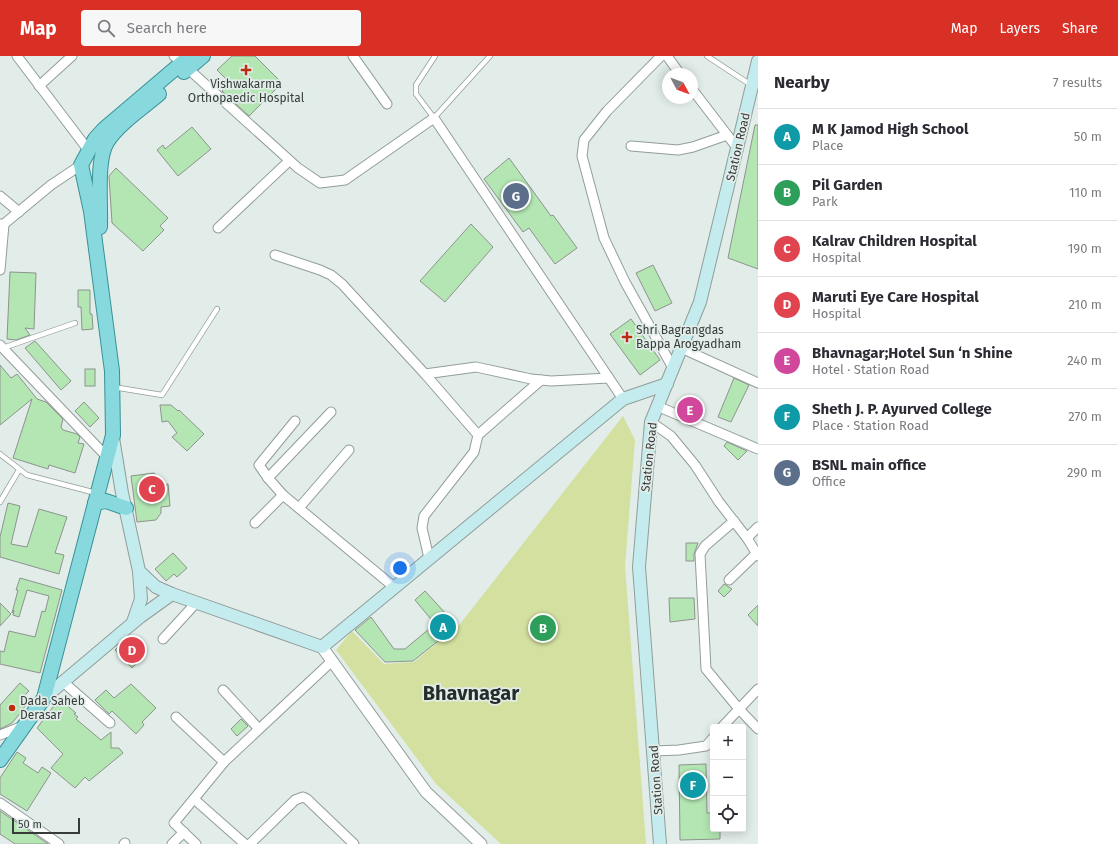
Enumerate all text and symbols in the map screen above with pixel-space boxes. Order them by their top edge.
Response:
search box [81,10,361,46]
text: Map [20,17,57,40]
icon: search [95,17,117,39]
text: Search here [127,19,207,37]
text: Map [951,20,977,37]
text: Layers [999,20,1040,37]
text: Share [1062,20,1098,37]
marker: Vishwakarma Orthopaedic Hospital [240,64,252,76]
north arrow [662,68,698,104]
text: Nearby [774,72,829,93]
text: 7 results [1053,75,1102,90]
place label: Vishwakarma Orthopaedic Hospital [188,77,305,105]
street label: Station Road [723,111,753,183]
text: M K Jamod High School [812,120,968,138]
text: A [783,129,791,144]
text: 50 m [1074,129,1102,144]
text: Place [812,138,843,153]
text: Pil Garden [812,176,883,194]
pin: G [503,181,529,211]
text: B [783,185,791,200]
text: 110 m [1069,185,1102,200]
text: Park [812,194,838,209]
text: Kalrav Children Hospital [812,232,977,250]
text: C [783,241,791,256]
text: 190 m [1068,241,1102,256]
text: Hospital [812,250,861,265]
text: Maruti Eye Care Hospital [812,288,979,306]
text: D [783,297,791,312]
text: 210 m [1068,297,1102,312]
text: Hospital [812,306,861,321]
place label: Shri Bagrangdas Bappa Arogyadham [636,323,741,351]
marker: Shri Bagrangdas Bappa Arogyadham [621,331,633,343]
text: Bhavnagar;Hotel Sun ‘n Shine [812,344,1012,362]
text: E [784,353,790,368]
text: 240 m [1067,353,1102,368]
text: Hotel · Station Road [812,362,930,377]
pin: E [677,395,703,425]
text: Sheth J. P. Ayurved College [812,400,992,418]
text: F [784,409,790,424]
text: 270 m [1068,409,1102,424]
text: Place · Station Road [812,418,929,433]
street label: Station Road [638,421,660,493]
text: BSNL main office [812,456,926,474]
text: G [783,465,791,480]
text: 290 m [1067,465,1102,480]
pin: C [139,474,165,504]
text: Office [812,474,846,489]
your location [390,558,410,578]
pin: A [430,612,456,642]
pin: B [530,613,556,643]
pin: D [119,635,145,665]
district label: Bhavnagar [423,681,520,705]
place label: Dada Saheb Derasar [20,694,85,722]
marker: Dada Saheb Derasar [7,703,17,713]
map controls [710,724,746,832]
button: + [710,724,746,760]
street label: Station Road [647,745,665,815]
button: − [710,760,746,796]
pin: F [680,770,706,800]
button: locate [710,796,746,832]
scale bar [12,816,80,835]
text: 50 m [18,818,42,831]

